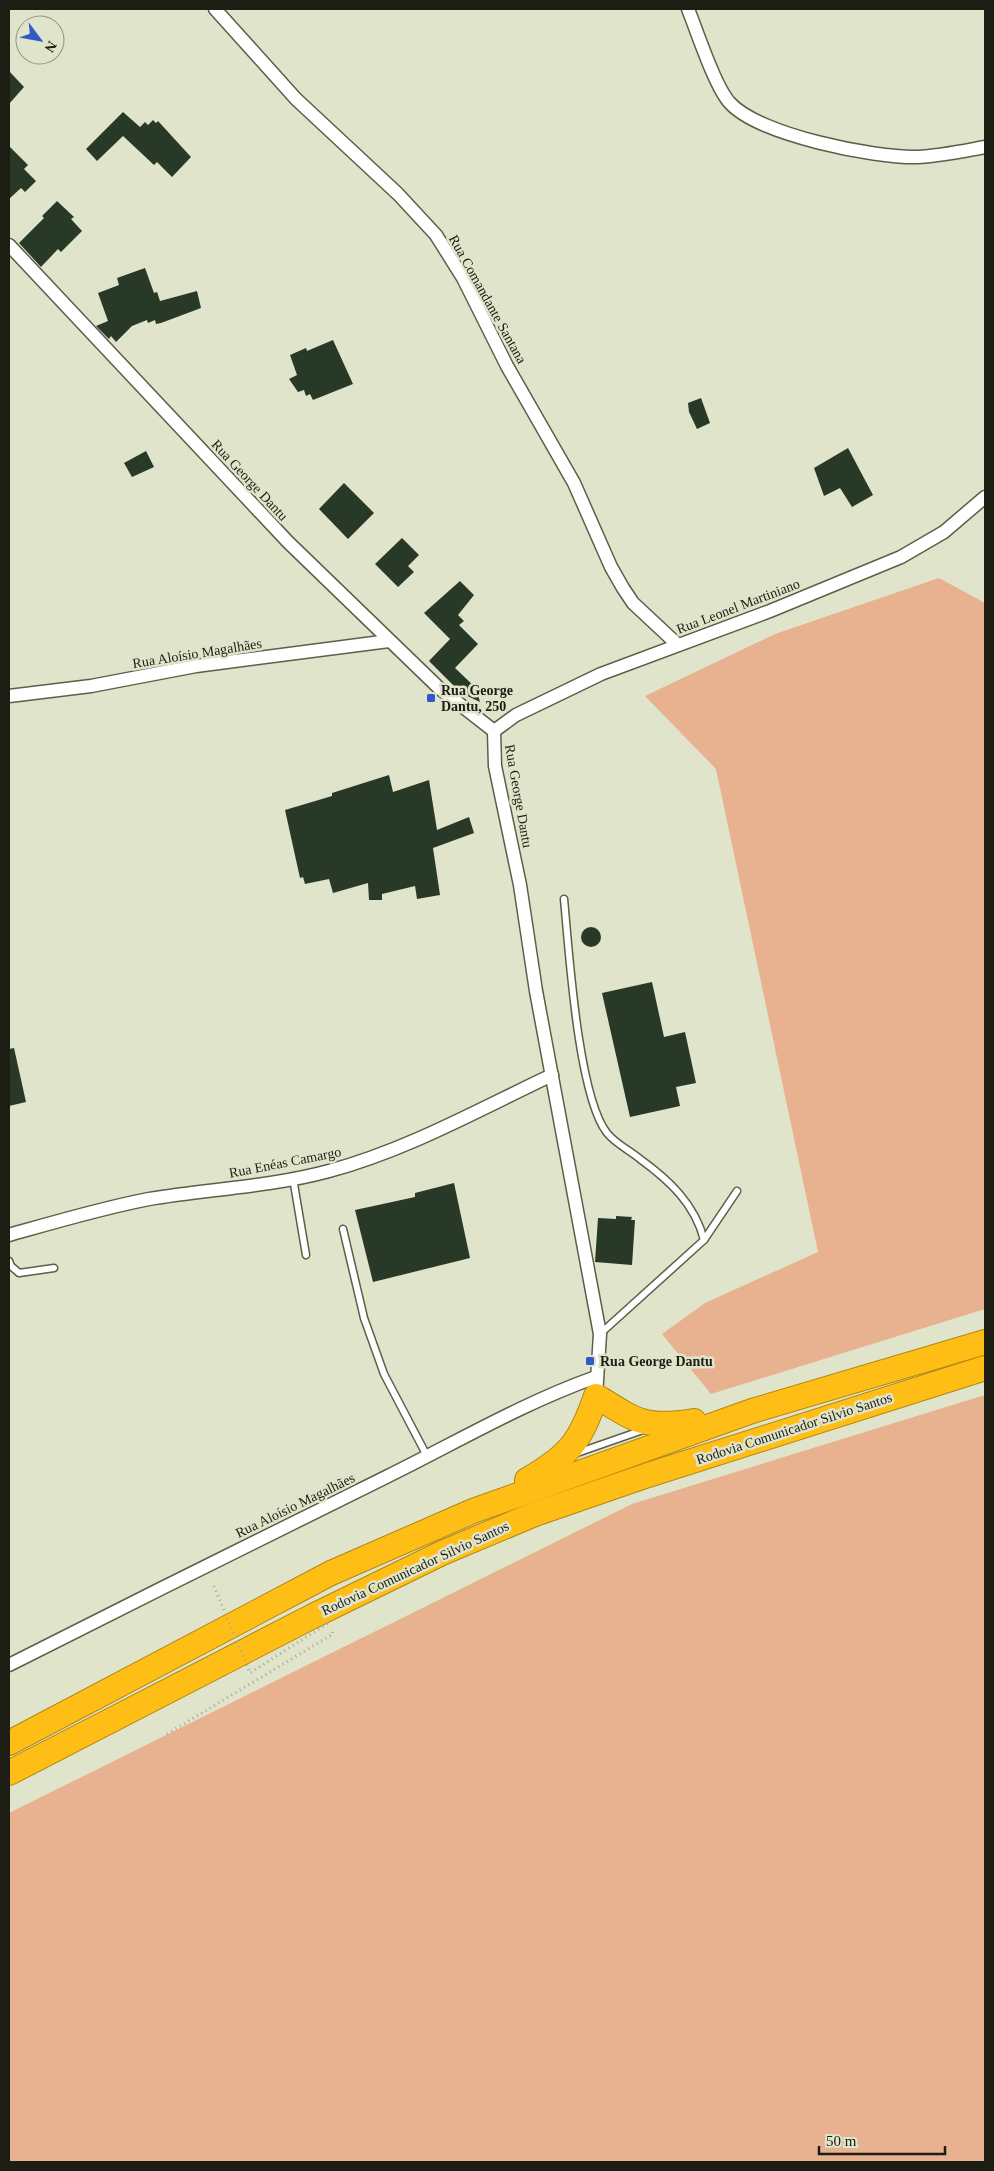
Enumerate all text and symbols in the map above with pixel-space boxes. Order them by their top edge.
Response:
north arrow [15,15,65,65]
text: N [42,38,60,55]
street label: Rua Comandante Santana [446,232,530,367]
street label: Rua George Dantu [208,437,291,524]
street label: Rua Leonel Martiniano [675,576,802,637]
street label: Rua Aloísio Magalhães [131,636,263,671]
place label: Rua George Dantu, 250 [441,683,513,714]
marker: Rua George Dantu, 250 [425,692,437,704]
street label: Rua George Dantu [502,743,535,849]
street label: Rua Enéas Camargo [228,1144,343,1181]
place label: Rua George Dantu [600,1354,713,1369]
marker: Rua George Dantu [584,1355,596,1367]
street label: Rodovia Comunicador Silvio Santos [694,1390,894,1467]
street label: Rua Aloísio Magalhães [233,1470,357,1541]
street label: Rodovia Comunicador Silvio Santos [319,1518,511,1619]
scale bar [819,2124,945,2156]
text: 50 m [826,2133,857,2149]

